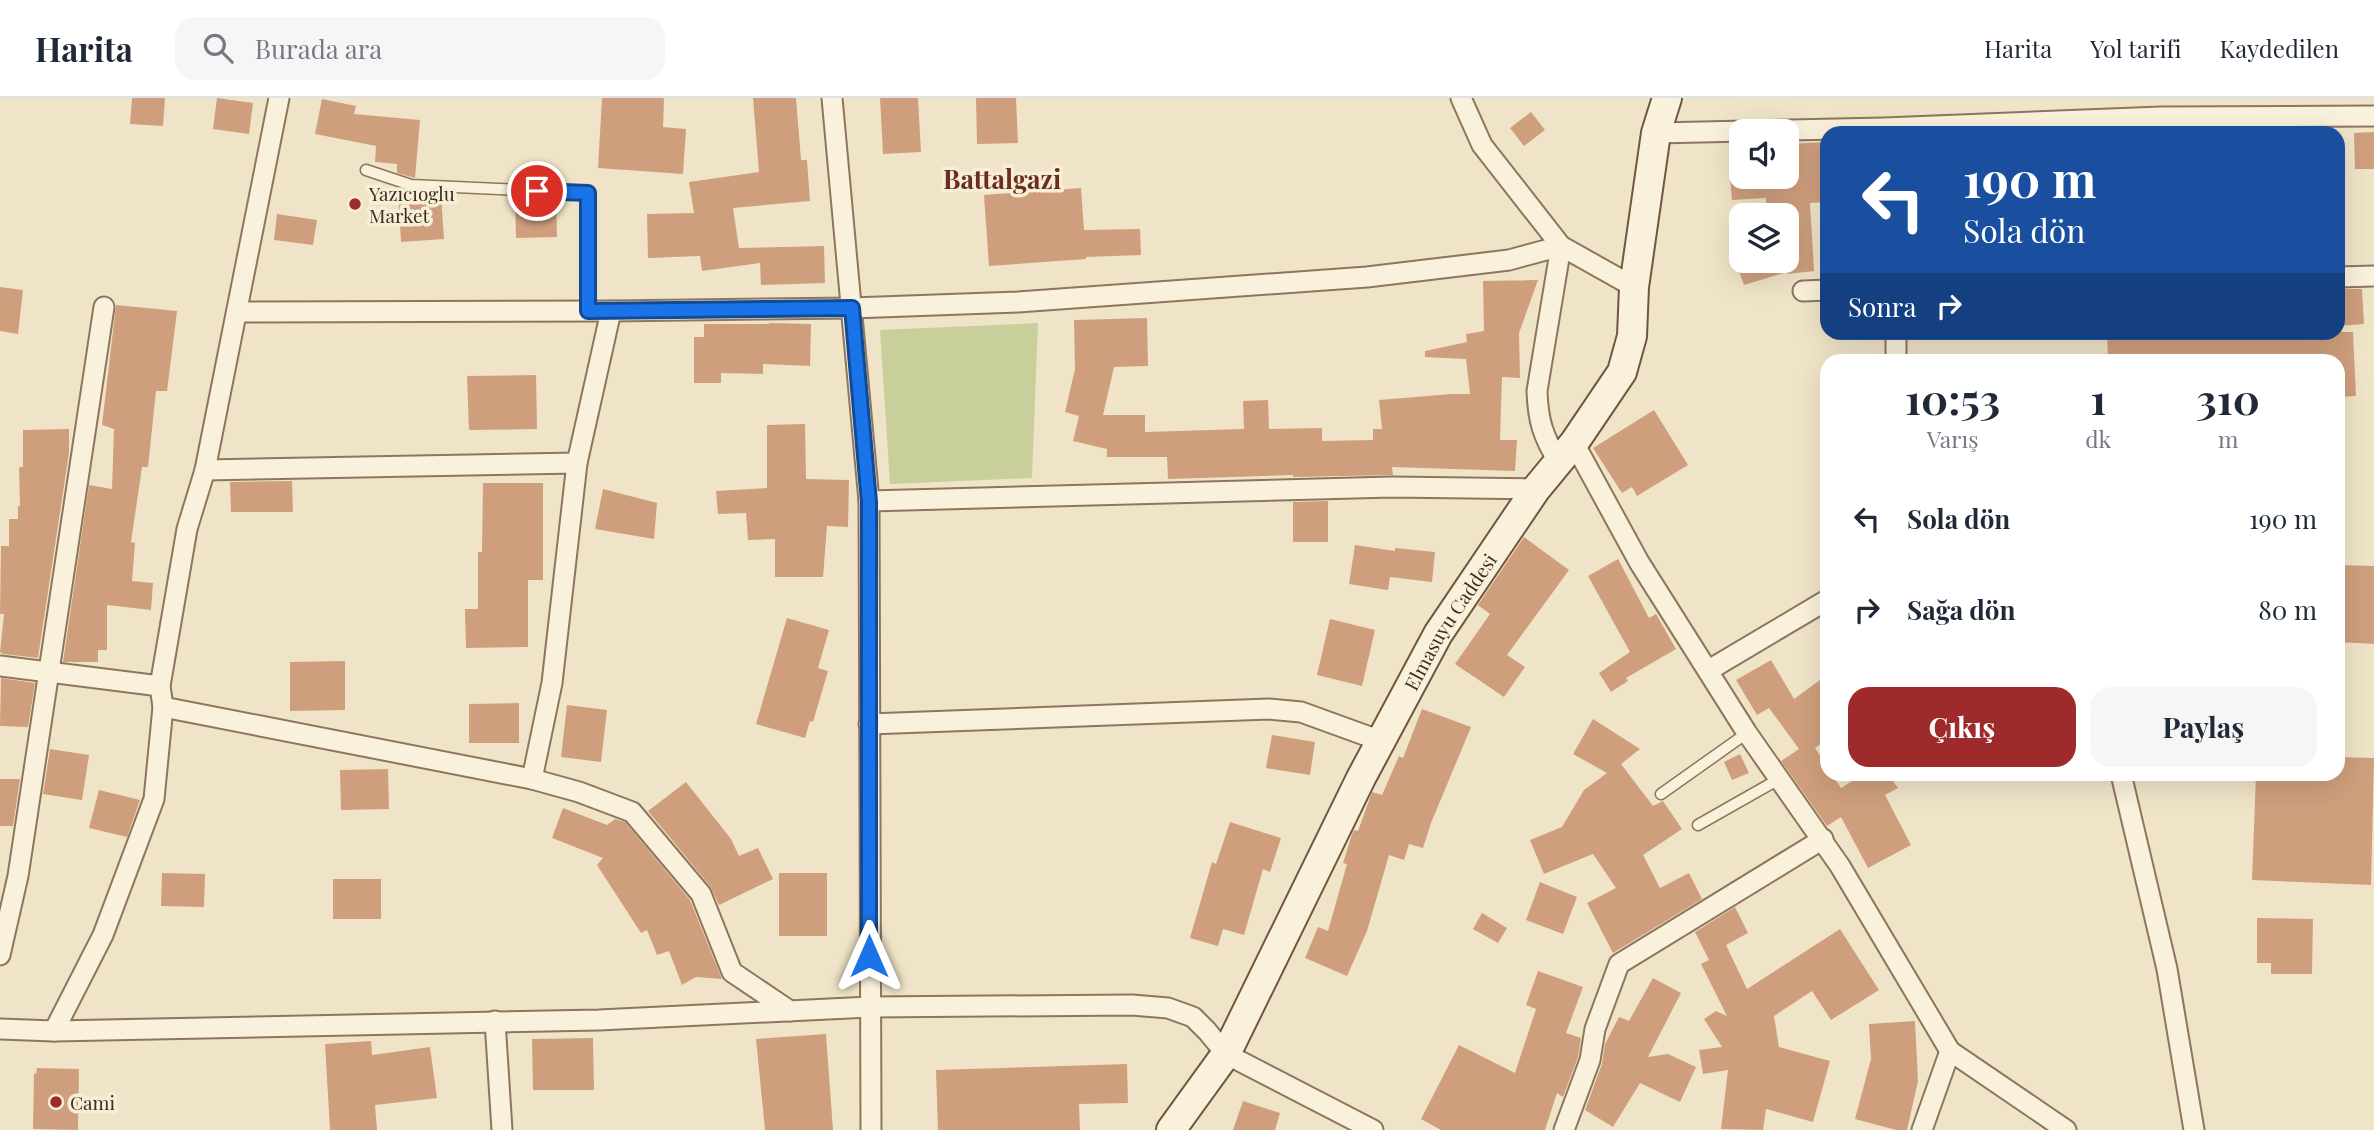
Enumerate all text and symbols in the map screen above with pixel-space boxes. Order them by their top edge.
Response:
search box [175,17,665,80]
text: Harita [35,26,133,70]
icon: search [199,29,237,67]
text: Burada ara [255,31,382,66]
text: Harita [1984,32,2052,64]
text: Yol tarifi [2090,32,2181,64]
text: Kaydedilen [2219,32,2339,64]
map controls [1729,119,1799,273]
button: sound [1729,119,1799,189]
text: 190 m [1963,145,2096,210]
icon: left [1848,154,1939,245]
pin [507,161,567,221]
district label: Battalgazi [943,161,1061,196]
icon: arrive [518,172,556,210]
place label: Yazıcıoglu Market [368,180,455,228]
marker: Yazıcıoglu Market [347,196,363,212]
button: layers [1729,203,1799,273]
text: Sola dön [1963,208,2085,251]
icon: right [1930,287,1968,325]
text: Sonra [1848,289,1916,324]
text: 10:53 [1905,370,2000,426]
text: 1 [2090,370,2106,426]
text: 310 [2196,370,2260,426]
text: Varış [1927,423,1979,454]
text: dk [2085,423,2111,454]
text: m [2218,423,2238,454]
icon: left [1848,500,1886,538]
text: Sola dön [1907,501,2010,536]
text: 190 m [2249,501,2317,536]
street label: Elmasuyu Caddesi [1397,548,1502,695]
icon: right [1848,591,1886,629]
text: Sağa dön [1907,592,2015,627]
text: 80 m [2258,592,2317,627]
button: Çıkış [1848,687,2076,767]
button: Paylaş [2090,687,2317,767]
position arrow [832,919,906,993]
place label: Cami [70,1089,115,1115]
marker: Cami [48,1094,64,1110]

